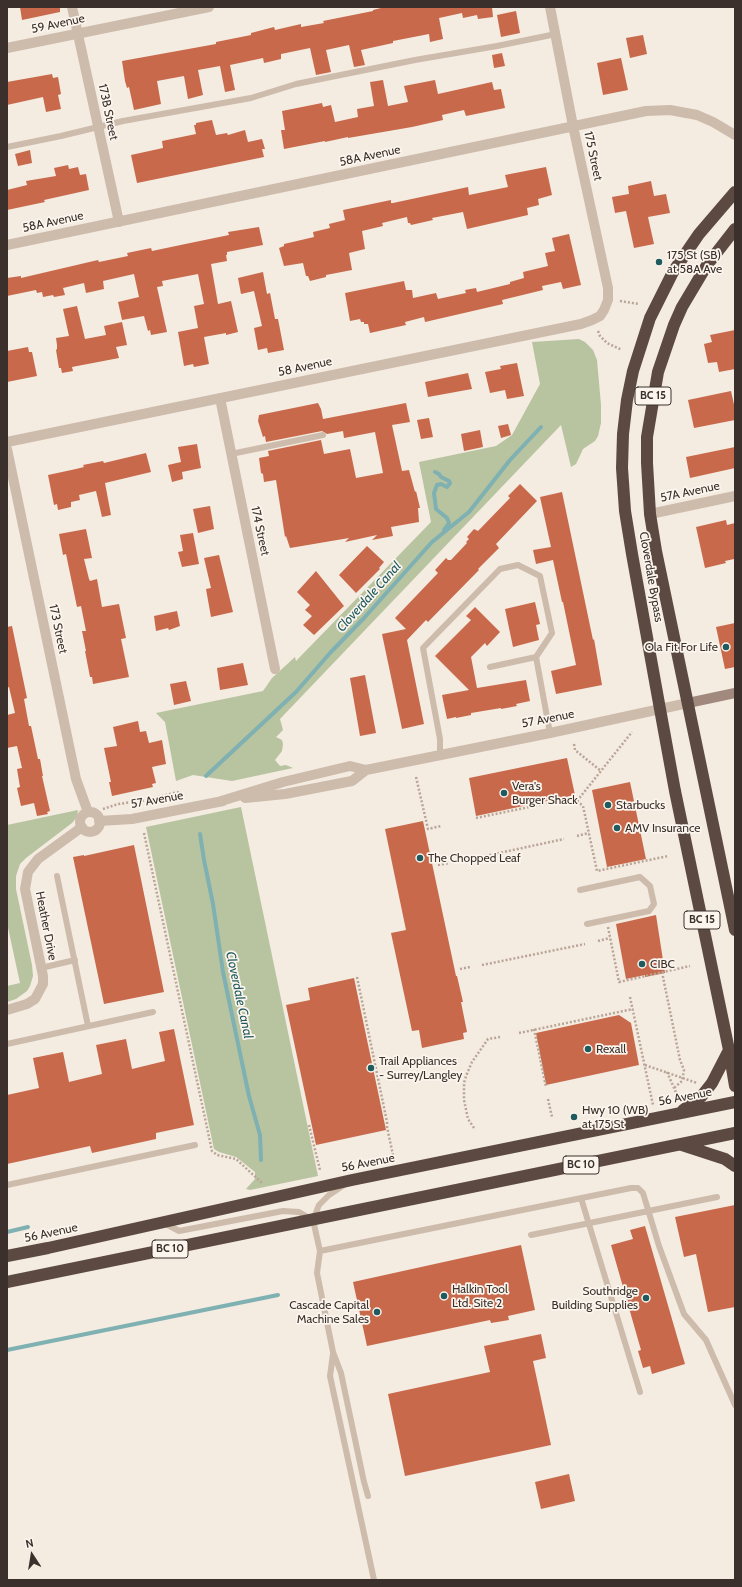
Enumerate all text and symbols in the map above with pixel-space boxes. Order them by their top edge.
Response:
street label: 59 Avenue [30,11,86,37]
street label: 173B Street [95,83,121,141]
street label: 175 Street [581,130,605,182]
street label: 58A Avenue [338,143,402,169]
street label: 58A Avenue [21,209,85,235]
place label: 175 St (SB) at 58A Ave [667,248,722,276]
marker: 175 St (SB) at 58A Ave [654,257,664,267]
street label: 58 Avenue [277,354,333,380]
road number: BC 15 [635,387,671,405]
street label: 57A Avenue [659,479,721,505]
street label: 174 Street [248,505,272,557]
street label: Cloverdale Bypass [636,531,666,623]
water label: Cloverdale Canal [334,559,404,635]
street label: 173 Street [46,603,70,655]
place label: Ola Fit For Life [645,640,718,654]
marker: Ola Fit For Life [721,642,731,652]
street label: 57 Avenue [520,707,576,731]
place label: Vera's Burger Shack [512,779,578,807]
street label: 57 Avenue [130,788,184,812]
marker: Vera's Burger Shack [499,788,509,798]
place label: Starbucks [616,798,665,812]
marker: Starbucks [603,800,613,810]
place label: AMV Insurance [625,821,701,835]
marker: AMV Insurance [612,823,622,833]
place label: The Chopped Leaf [428,851,521,865]
marker: The Chopped Leaf [415,853,425,863]
street label: Heather Drive [32,890,60,962]
road number: BC 15 [684,911,720,929]
water label: Cloverdale Canal [222,950,256,1040]
place label: CIBC [650,957,675,971]
marker: CIBC [637,959,647,969]
place label: Rexall [596,1042,626,1056]
marker: Rexall [583,1044,593,1054]
place label: Trail Appliances - Surrey/Langley [379,1054,462,1082]
marker: Trail Appliances - Surrey/Langley [366,1063,376,1073]
street label: 56 Avenue [657,1085,713,1109]
place label: Hwy 10 (WB) at 175 St [582,1103,649,1131]
marker: Hwy 10 (WB) at 175 St [569,1112,579,1122]
street label: 56 Avenue [340,1151,396,1175]
road number: BC 10 [563,1156,599,1174]
street label: 56 Avenue [23,1220,79,1246]
road number: BC 10 [152,1240,188,1258]
place label: Halkin Tool Ltd. Site 2 [452,1282,508,1310]
place label: Southridge Building Supplies [552,1284,638,1312]
marker: Halkin Tool Ltd. Site 2 [439,1291,449,1301]
marker: Southridge Building Supplies [641,1293,651,1303]
place label: Cascade Capital Machine Sales [289,1298,369,1326]
marker: Cascade Capital Machine Sales [372,1307,382,1317]
north arrow [12,1535,52,1575]
text: N [24,1536,35,1551]

